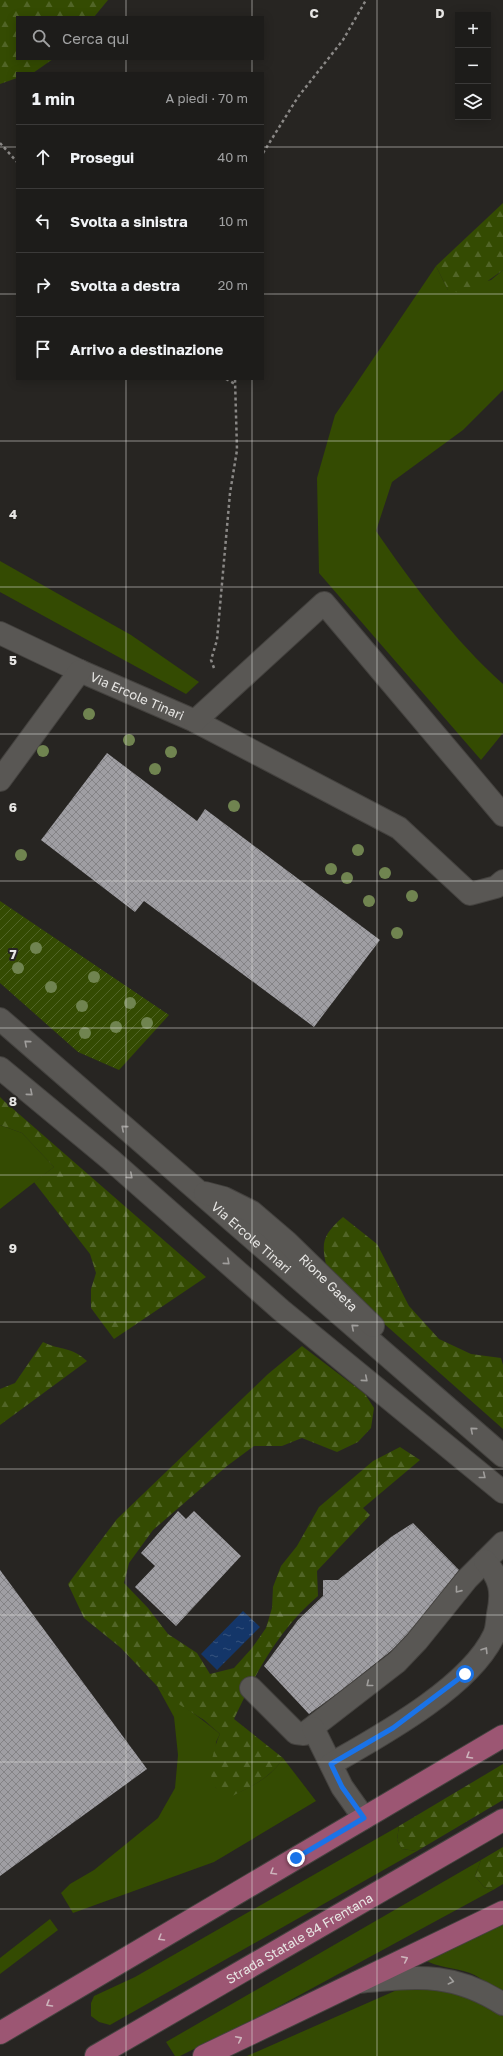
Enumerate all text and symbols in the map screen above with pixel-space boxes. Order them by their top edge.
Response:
text: C [309,5,319,21]
text: D [435,5,445,21]
map controls [455,12,491,120]
button: + [455,12,491,48]
search box [16,16,264,60]
icon: search [30,27,52,49]
text: Cerca qui [62,29,129,47]
button: − [455,48,491,84]
button: layers [455,84,491,120]
text: 1 min [32,88,75,109]
text: A piedi · 70 m [165,90,248,106]
icon: ahead [32,146,54,168]
text: Prosegui [70,148,134,166]
text: 40 m [217,149,248,165]
icon: left [32,210,54,232]
text: Svolta a sinistra [70,212,188,230]
text: 10 m [219,213,248,229]
icon: right [32,274,54,296]
text: Svolta a destra [70,276,180,294]
text: 20 m [218,277,248,293]
icon: arrive [32,338,54,360]
text: Arrivo a destinazione [70,340,223,358]
text: 4 [9,506,17,522]
text: 5 [9,652,17,668]
street label: Via Ercole Tinari [88,668,187,723]
text: 6 [9,799,17,815]
text: 7 [9,946,17,962]
one-way arrow [24,1040,31,1047]
one-way arrow [25,1088,33,1095]
text: 8 [9,1093,17,1109]
one-way arrow [122,1126,129,1133]
one-way arrow [125,1171,132,1178]
street label: Via Ercole Tinari [208,1198,295,1277]
text: 9 [9,1240,17,1256]
street label: Rione Gaeta [296,1250,361,1315]
one-way arrow [222,1257,230,1265]
one-way arrow [351,1324,359,1332]
one-way arrow [361,1375,368,1382]
one-way arrow [471,1428,478,1435]
one-way arrow [479,1471,486,1478]
one-way arrow [456,1585,463,1592]
one-way arrow [480,1647,487,1654]
route start [456,1665,474,1683]
one-way arrow [367,1680,374,1687]
one-way arrow [466,1751,473,1759]
route end [287,1849,305,1867]
one-way arrow [270,1867,277,1874]
street label: Strada Statale 84 Frentana [223,1889,376,1987]
one-way arrow [158,1933,165,1941]
one-way arrow [400,1956,408,1964]
one-way arrow [448,1976,455,1984]
one-way arrow [46,2000,53,2007]
one-way arrow [235,2036,243,2044]

